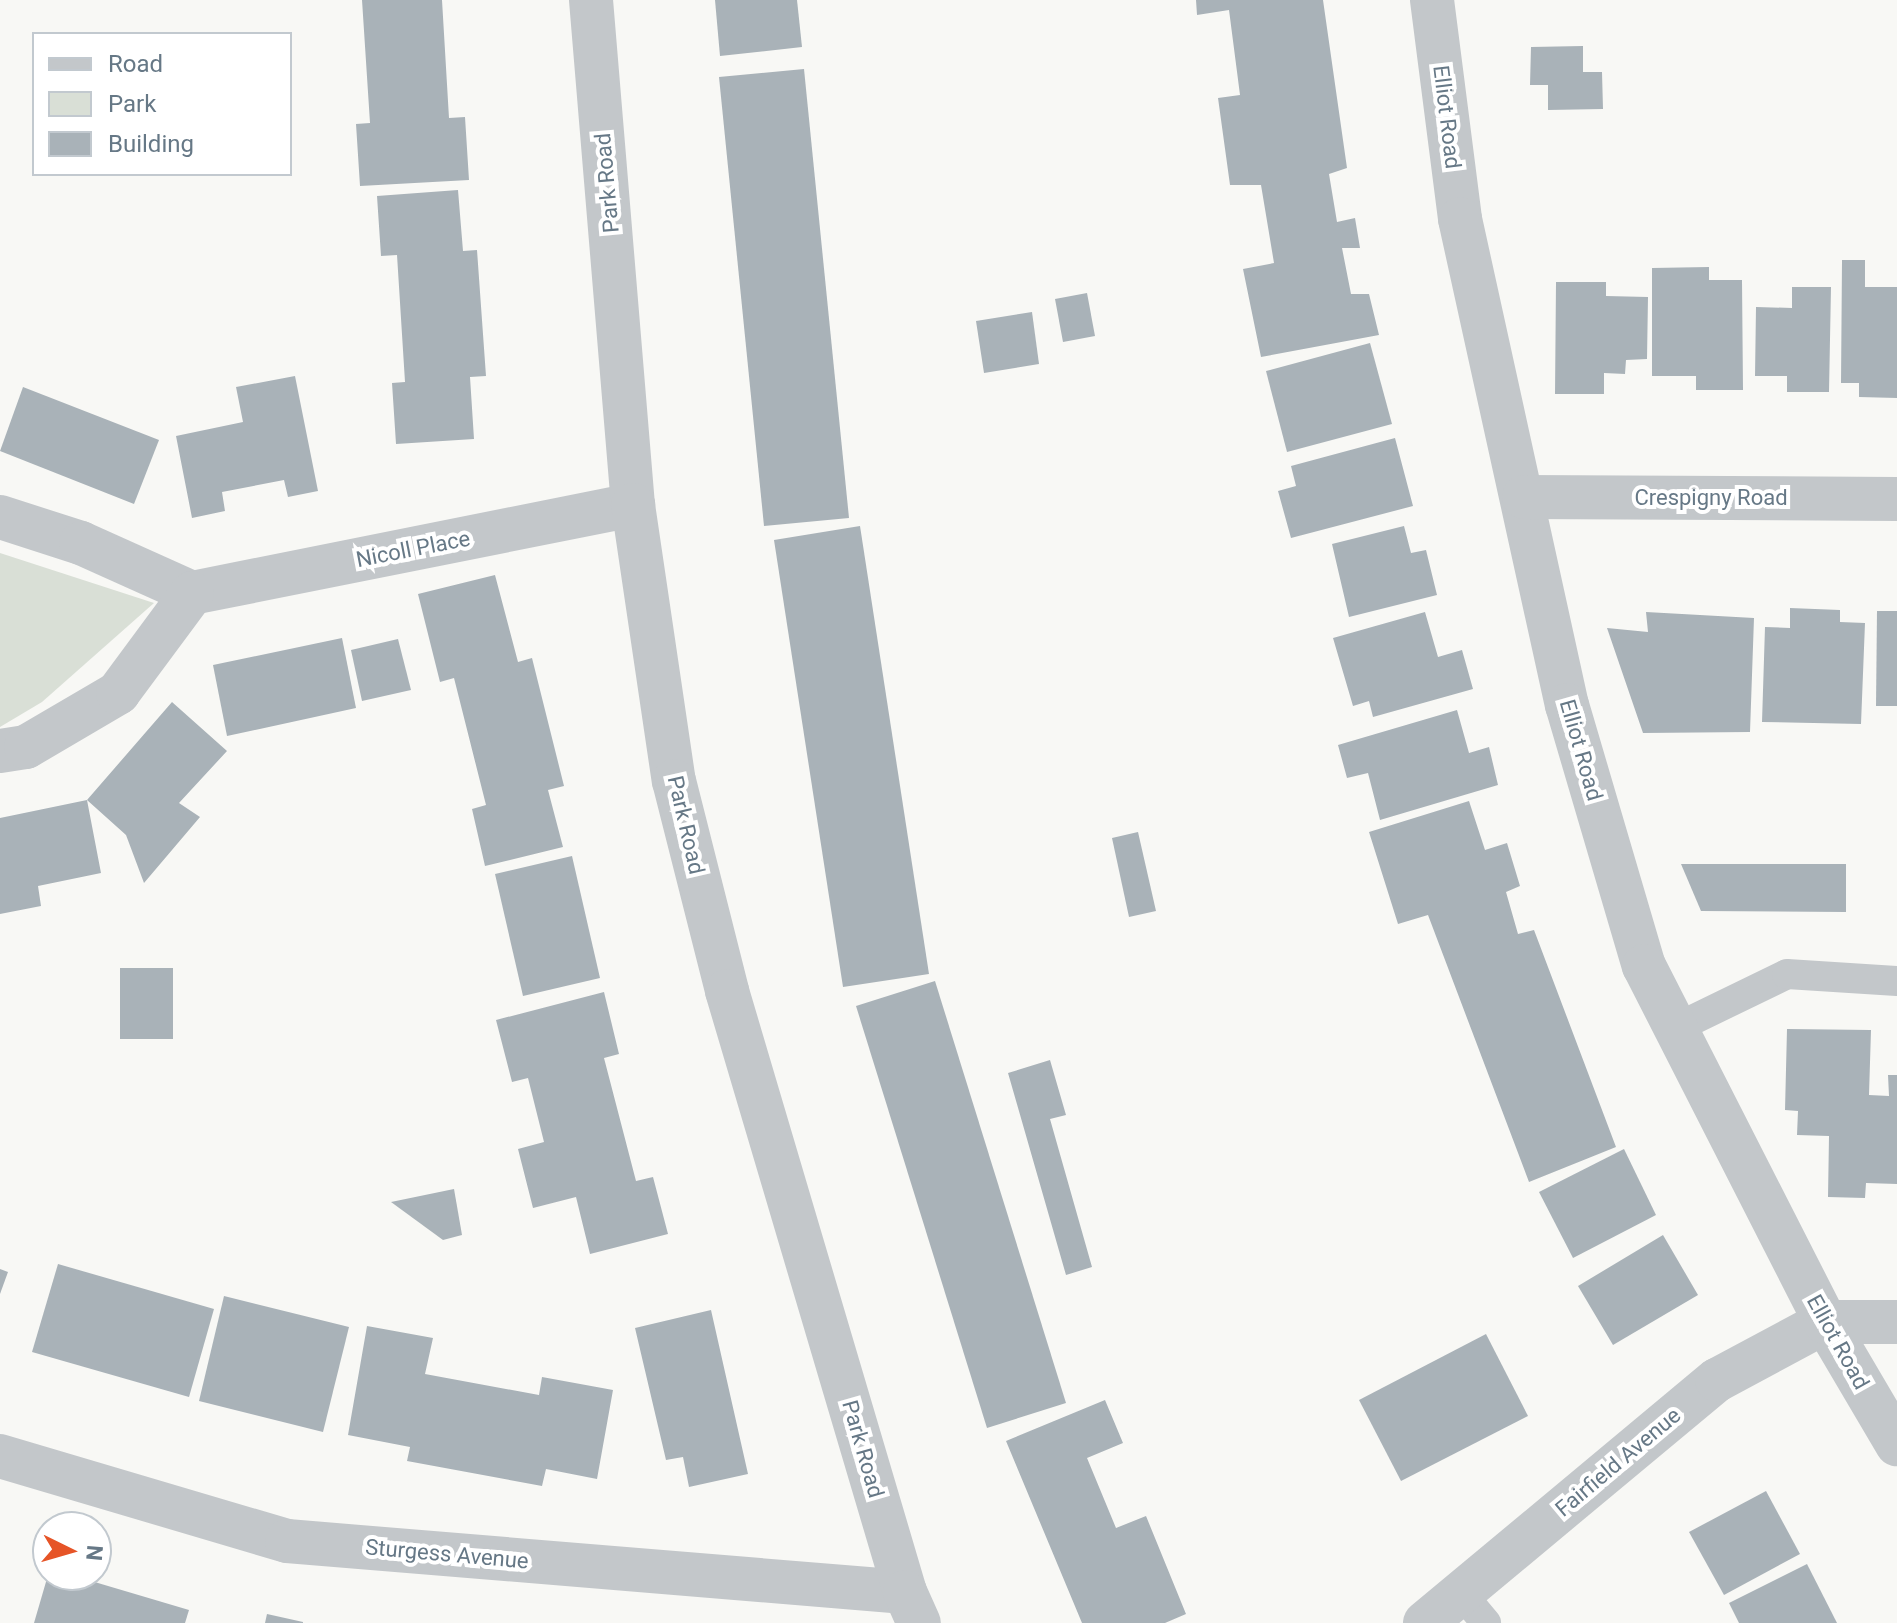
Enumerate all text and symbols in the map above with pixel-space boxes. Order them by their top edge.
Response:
legend [32,32,292,176]
text: Road [108,50,163,78]
street label: Elliot Road [1428,64,1466,170]
text: Park [108,90,156,118]
text: Building [108,130,194,158]
street label: Park Road [589,132,625,234]
street label: Crespigny Road [1634,485,1788,511]
street label: Nicoll Place [354,525,472,573]
street label: Elliot Road [1554,696,1608,804]
street label: Park Road [662,773,710,877]
street label: Elliot Road [1801,1290,1875,1394]
street label: Park Road [836,1397,890,1501]
street label: Fairfield Avenue [1550,1402,1686,1522]
north arrow [32,1511,112,1591]
street label: Sturgess Avenue [364,1534,530,1574]
text: N [81,1544,108,1562]

